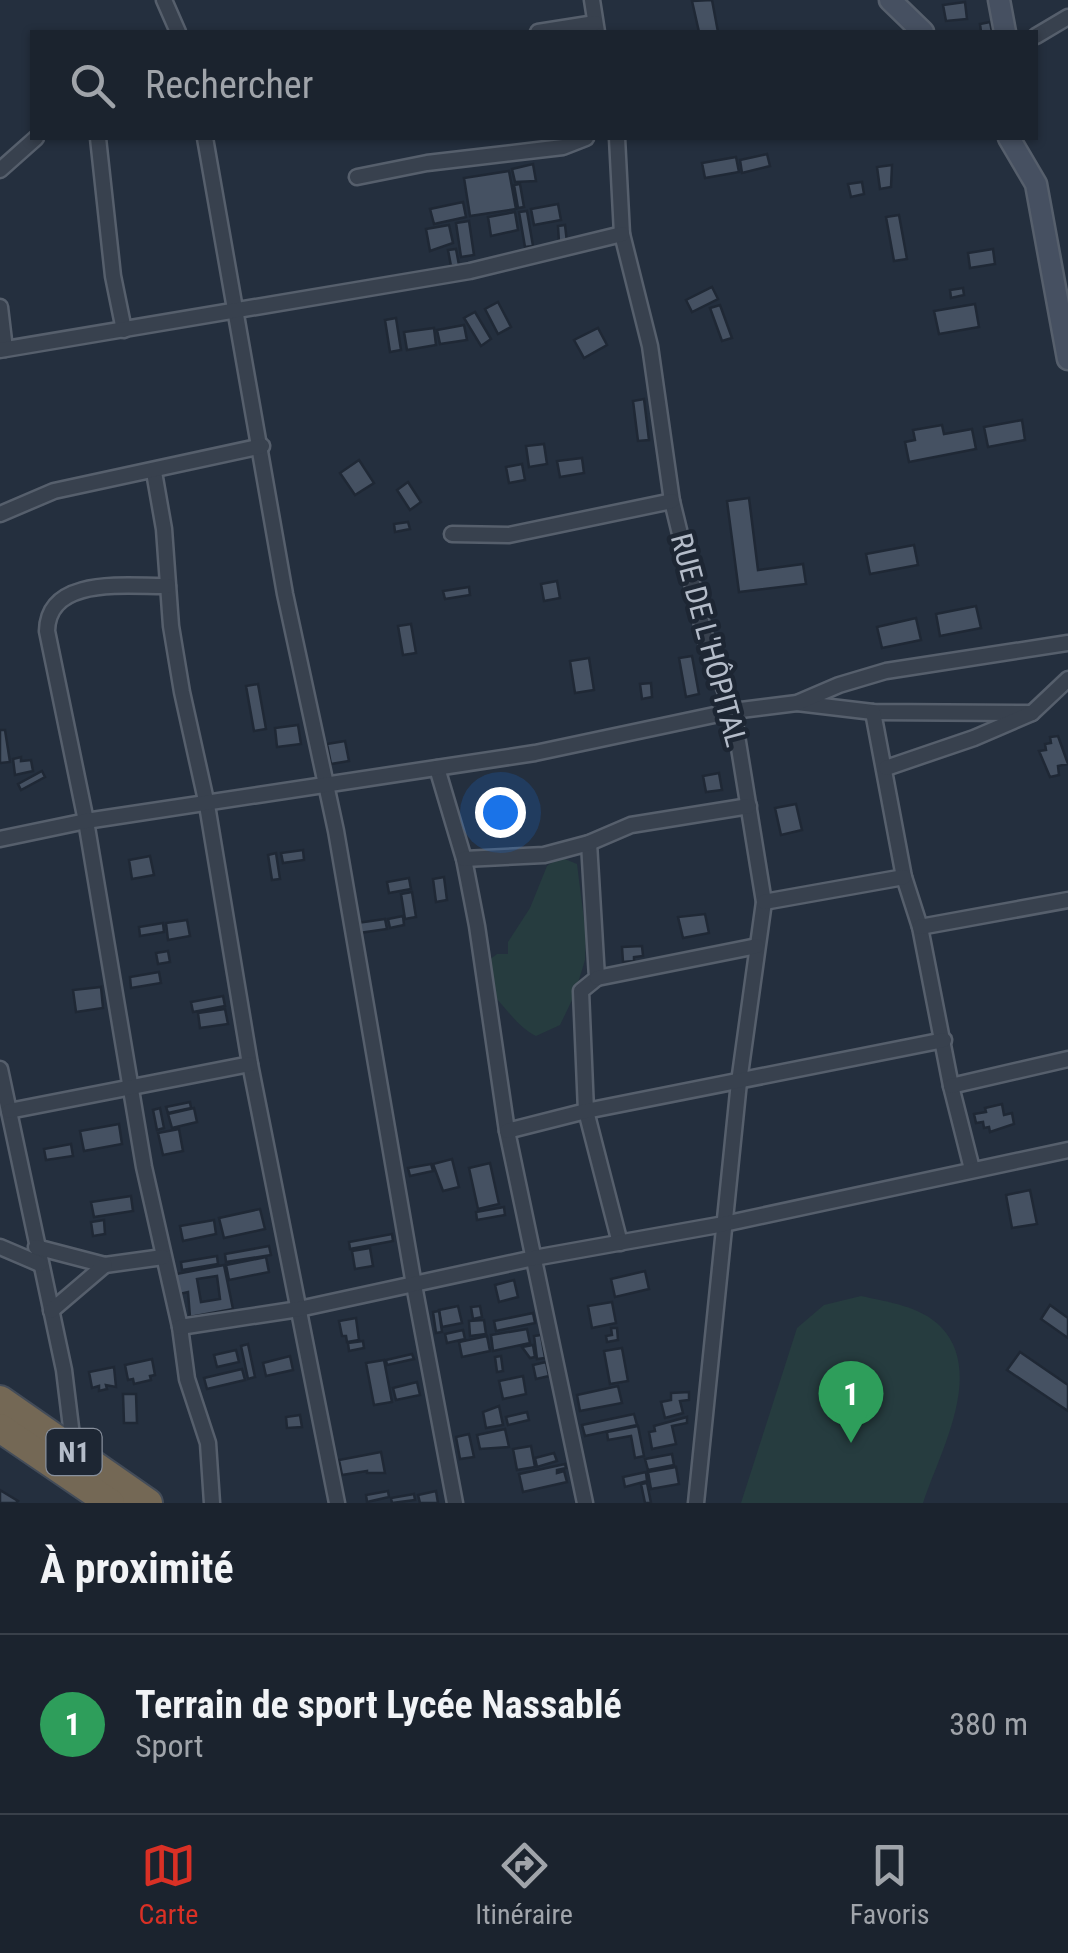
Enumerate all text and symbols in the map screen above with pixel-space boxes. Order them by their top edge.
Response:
search box [30,30,1038,140]
icon: search [65,58,120,113]
text: Rechercher [145,63,313,107]
street label: RUE DE L'HÔPITAL [664,530,754,750]
your location [475,787,526,838]
pin: 1 [818,1360,884,1443]
road number: N1 [46,1429,102,1475]
text: À proximité [40,1544,233,1593]
text: Terrain de sport Lycée Nassablé [135,1683,622,1727]
text: 1 [64,1705,81,1743]
text: 380 m [949,1705,1028,1743]
text: Sport [135,1727,203,1765]
tab: Carte [138,1838,198,1931]
tab: Itinéraire [475,1838,573,1931]
tab: Favoris [850,1838,930,1931]

